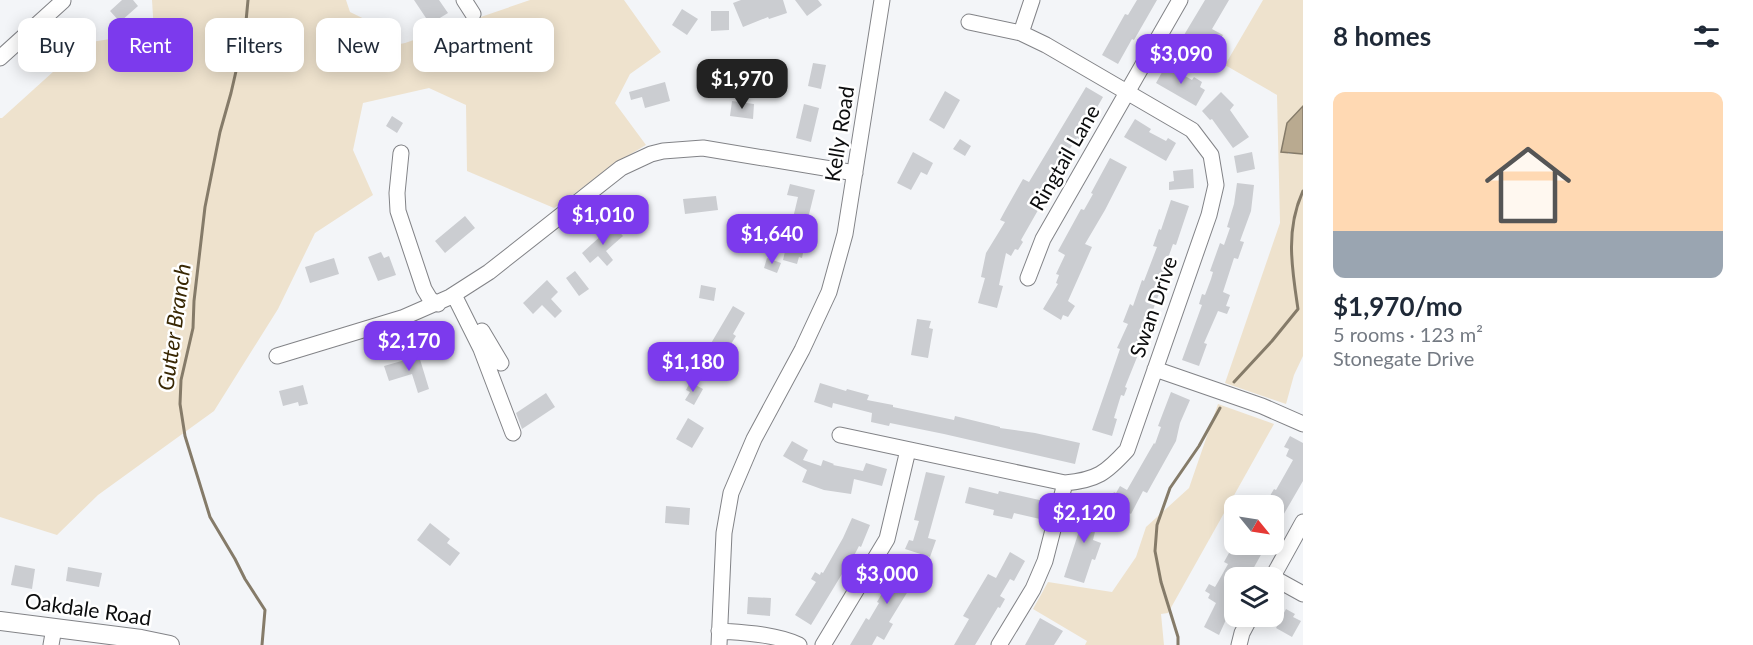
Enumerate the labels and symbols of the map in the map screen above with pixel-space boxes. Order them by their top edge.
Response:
pin: $3,090 [1132,34,1230,85]
pin: $1,970 [693,59,791,110]
street label: Kelly Road [819,84,858,183]
street label: Ringtail Lane [1023,100,1104,215]
pin: $1,010 [554,195,652,246]
pin: $1,640 [723,214,821,265]
street label: Swan Drive [1124,253,1181,360]
water label: Gutter Branch [151,262,196,392]
pin: $2,170 [360,321,458,372]
pin: $1,180 [644,342,742,393]
pin: $2,120 [1035,493,1133,544]
north arrow [1224,495,1284,555]
pin: $3,000 [838,554,936,605]
street label: Oakdale Road [23,587,153,630]

